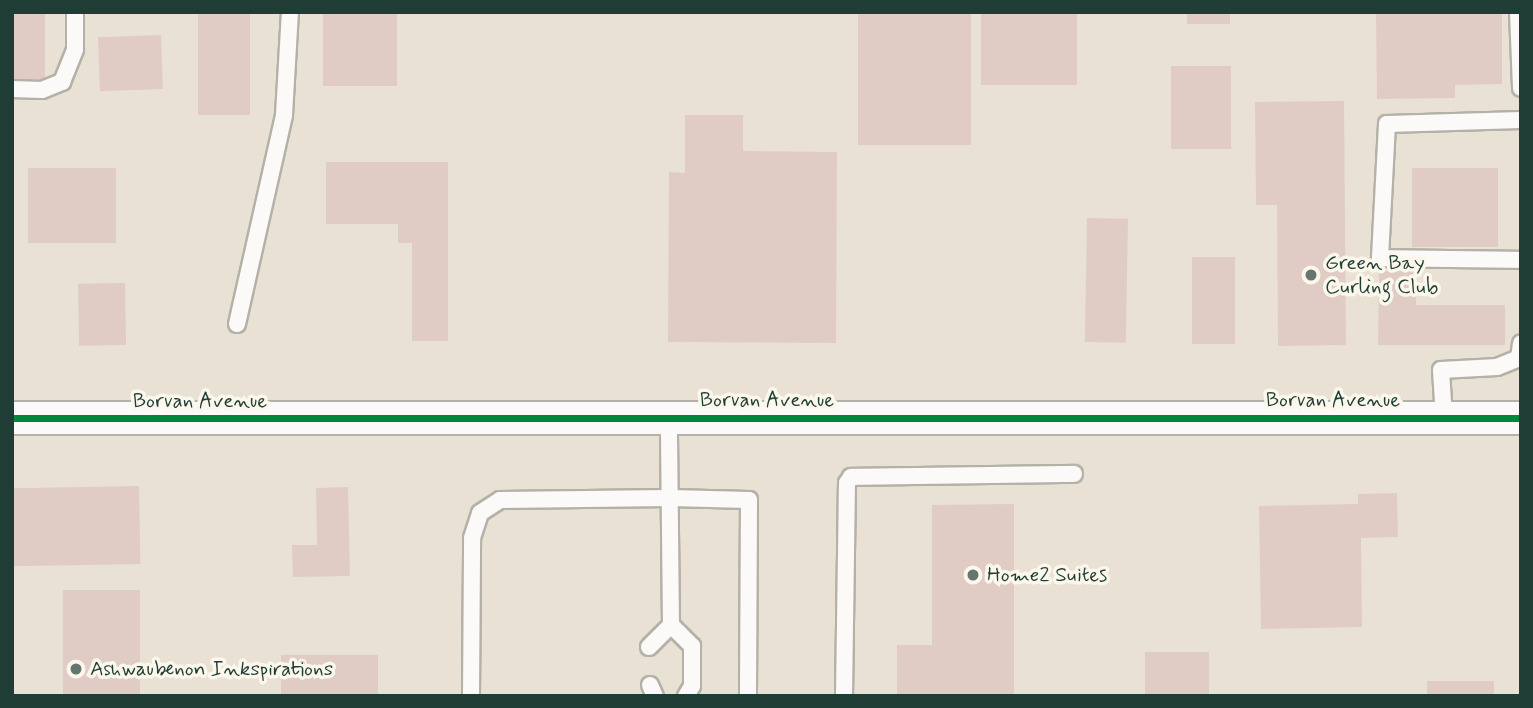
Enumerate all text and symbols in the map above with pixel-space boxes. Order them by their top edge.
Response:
place label: Green Bay Curling Club [1325,250,1438,300]
marker: Green Bay Curling Club [1303,267,1319,283]
street label: Borvan Avenue [701,387,833,413]
street label: Borvan Avenue [1267,387,1399,413]
street label: Borvan Avenue [134,388,266,414]
place label: Home2 Suites [987,562,1107,588]
marker: Home2 Suites [965,567,981,583]
place label: Ashwaubenon Inkspirations [90,656,326,682]
marker: Ashwaubenon Inkspirations [68,661,84,677]

